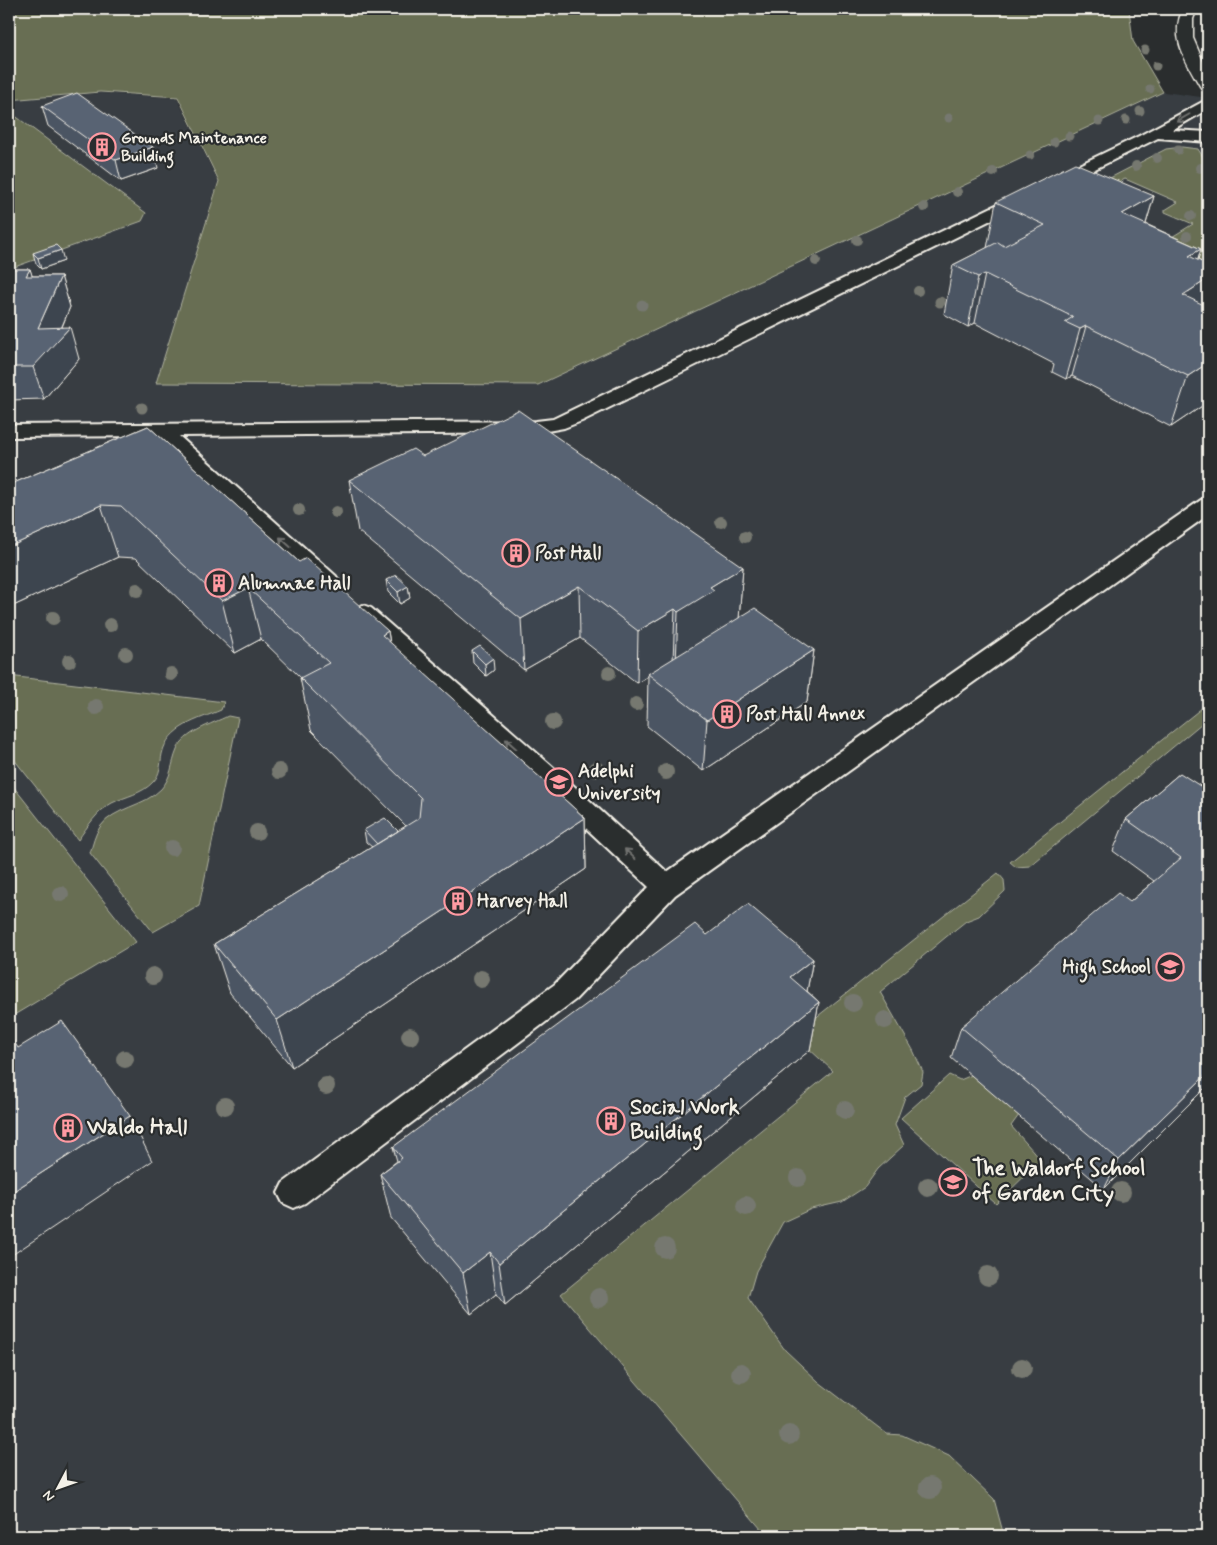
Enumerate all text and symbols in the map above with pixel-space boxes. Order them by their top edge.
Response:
one-way arrow [1175,113,1190,123]
place label: Grounds Maintenance Building [121,128,267,169]
building icon: Grounds Maintenance Building [87,132,117,162]
one-way arrow [279,537,292,548]
building icon: Post Hall [501,538,531,568]
place label: Post Hall [535,541,601,566]
building icon: Alumnae Hall [204,568,234,598]
place label: Alumnae Hall [238,571,350,596]
building icon: Post Hall Annex [712,699,742,729]
place label: Post Hall Annex [746,702,865,727]
one-way arrow [504,738,517,750]
place label: Adelphi University [578,759,661,806]
school or university icon: Adelphi University [544,767,574,797]
one-way arrow [624,848,637,860]
building icon: Harvey Hall [443,886,473,916]
place label: Harvey Hall [477,889,568,915]
school or university icon: High School [1155,952,1185,982]
place label: High School [1062,955,1151,983]
place label: Social Work Building [630,1094,740,1151]
building icon: Social Work Building [596,1106,626,1136]
building icon: Waldo Hall [53,1113,83,1143]
place label: Waldo Hall [86,1114,188,1142]
place label: The Waldorf School of Garden City [972,1155,1145,1208]
school or university icon: The Waldorf School of Garden City [938,1167,968,1197]
north arrow [32,1462,82,1512]
text: N [39,1486,59,1505]

